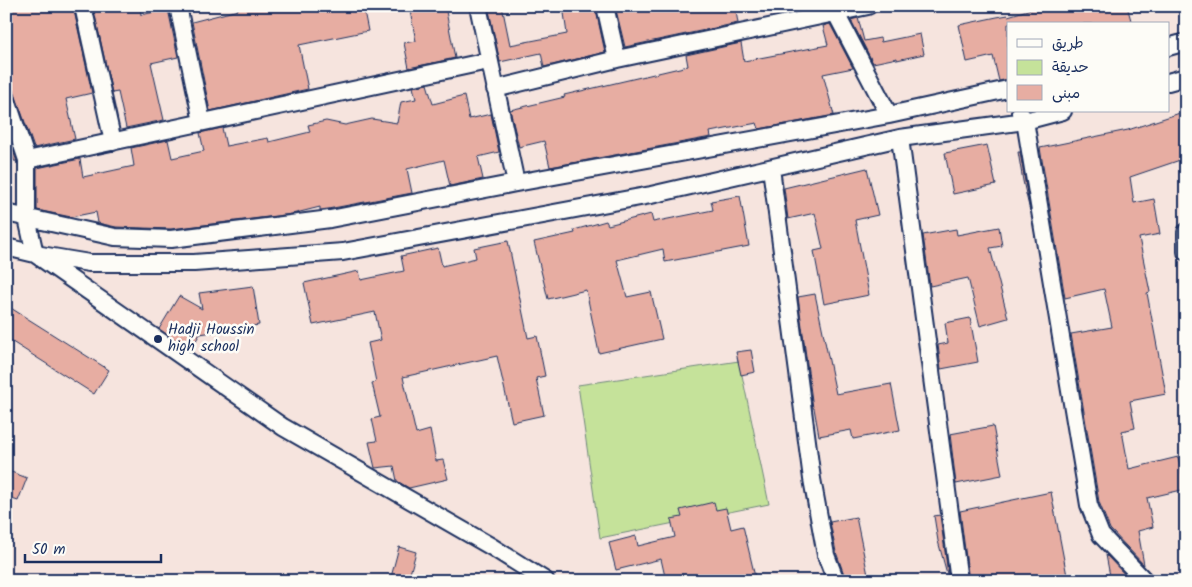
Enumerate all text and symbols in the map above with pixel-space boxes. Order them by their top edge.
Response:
legend [1007,22,1170,112]
text: طريق [1052,32,1084,56]
text: حديقة [1052,56,1089,80]
text: مبنى [1052,82,1080,106]
place label: Hadji Houssin high school [168,318,254,359]
marker: Hadji Houssin high school [152,333,164,345]
scale bar [25,532,161,564]
text: 50 m [32,538,66,562]

